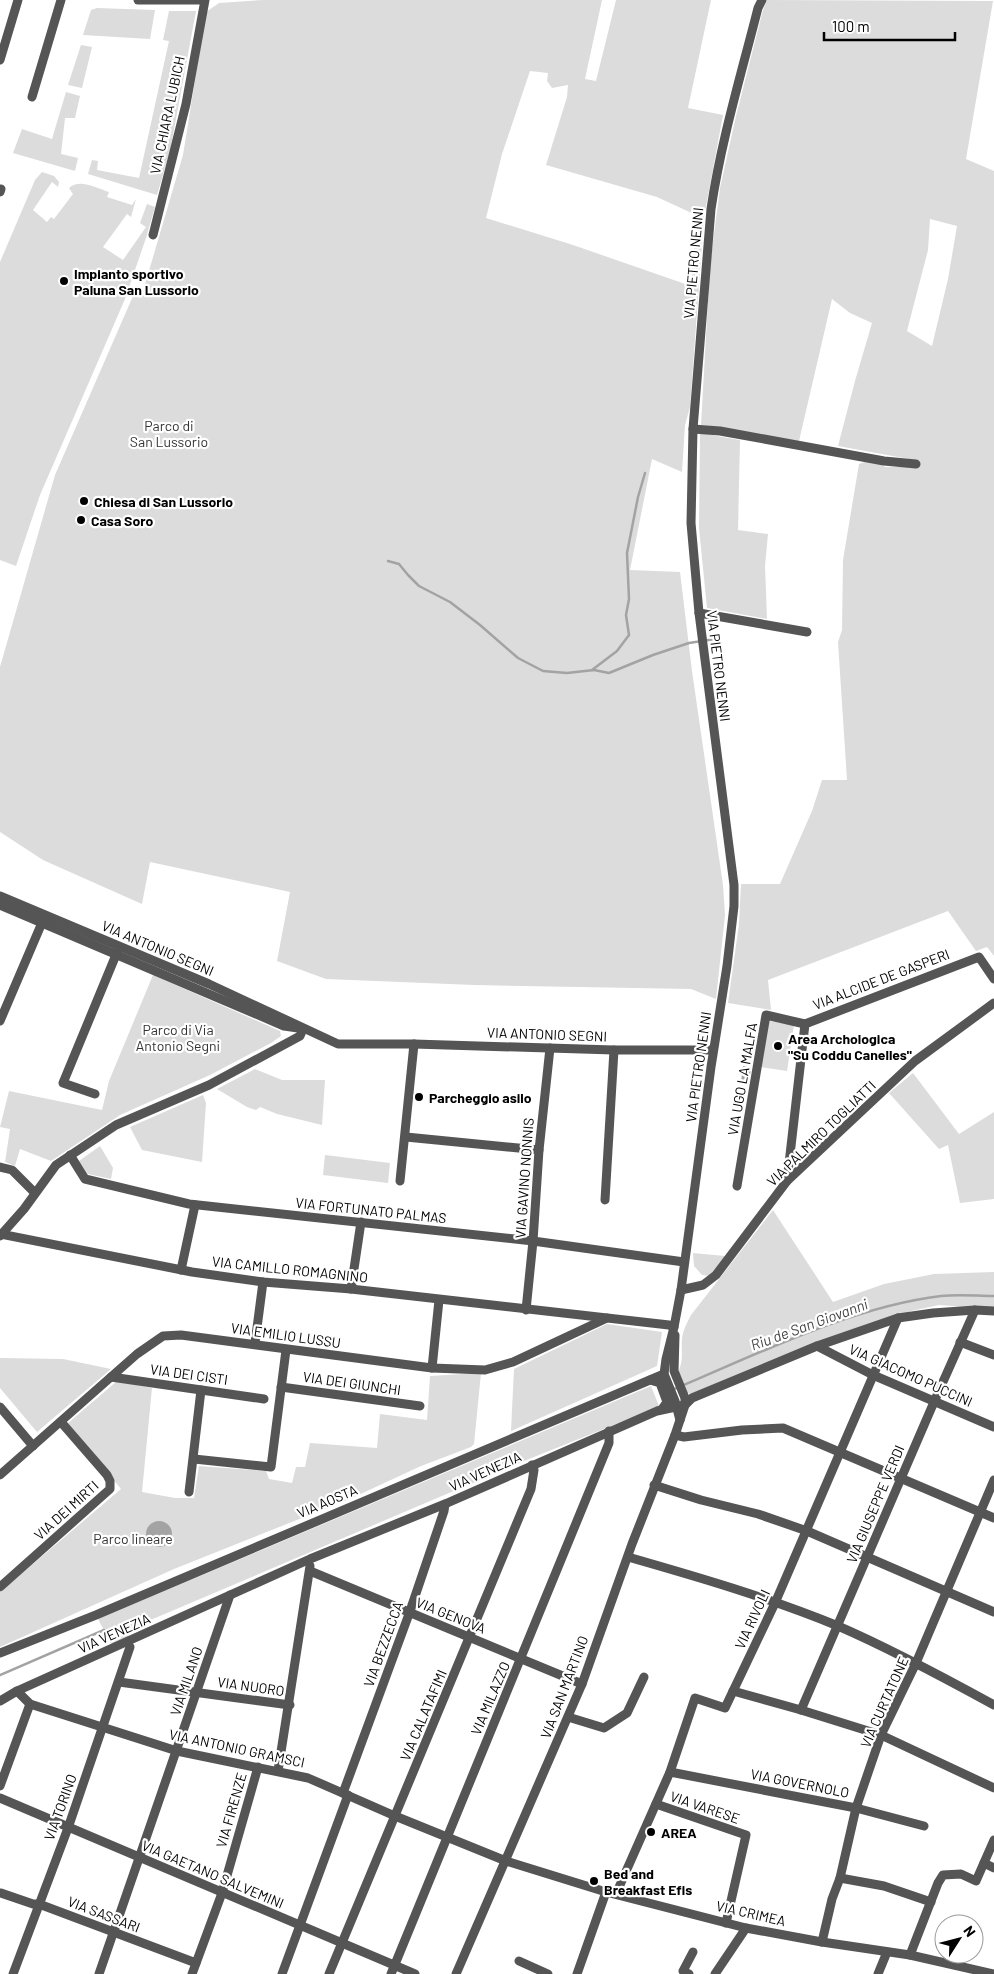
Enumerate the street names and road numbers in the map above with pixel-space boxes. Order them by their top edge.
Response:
street label: VIA CHIARA LUBICH [146,54,188,176]
street label: VIA PIETRO NENNI [680,207,706,319]
street label: VIA PIETRO NENNI [704,610,734,722]
street label: VIA ANTONIO SEGNI [99,917,217,979]
street label: VIA ALCIDE DE GASPERI [810,945,952,1013]
street label: VIA PIETRO NENNI [682,1011,714,1123]
street label: VIA UGO LA MALFA [724,1021,760,1137]
street label: VIA ANTONIO SEGNI [487,1023,607,1045]
street label: VIA PALMIRO TOGLIATTI [763,1077,879,1189]
street label: VIA GAVINO NONNIS [511,1117,537,1239]
street label: VIA FORTUNATO PALMAS [295,1194,447,1226]
street label: VIA CAMILLO ROMAGNINO [211,1252,369,1286]
street label: VIA EMILIO LUSSU [230,1319,342,1351]
street label: VIA GIACOMO PUCCINI [847,1340,975,1410]
street label: VIA DEI CISTI [149,1360,229,1388]
street label: VIA DEI GIUNCHI [302,1368,402,1398]
street label: VIA GIUSEPPE VERDI [842,1443,908,1565]
street label: VIA VENEZIA [446,1447,524,1494]
street label: VIA DEI MIRTI [30,1477,102,1543]
street label: VIA AOSTA [294,1481,360,1521]
street label: VIA RIVOLI [731,1587,773,1651]
street label: VIA GENOVA [414,1593,489,1637]
street label: VIA BEZZECCA [360,1598,407,1689]
street label: VIA VENEZIA [75,1609,153,1656]
street label: VIA SAN MARTINO [537,1633,591,1741]
street label: VIA MILANO [166,1644,206,1718]
street label: VIA CURTATONE [856,1654,912,1750]
street label: VIA MILAZZO [467,1659,513,1737]
street label: VIA CALATAFIMI [396,1667,450,1763]
street label: VIA NUORO [216,1673,286,1699]
street label: VIA ANTONIO GRAMSCI [168,1725,306,1771]
street label: VIA GOVERNOLO [749,1765,851,1801]
street label: VIA FIRENZE [212,1770,250,1850]
street label: VIA TORINO [40,1771,80,1843]
street label: VIA VARESE [668,1787,742,1827]
street label: VIA GAETANO SALVEMINI [139,1836,287,1912]
street label: VIA SASSARI [65,1892,143,1936]
street label: VIA CRIMEA [715,1897,788,1929]

